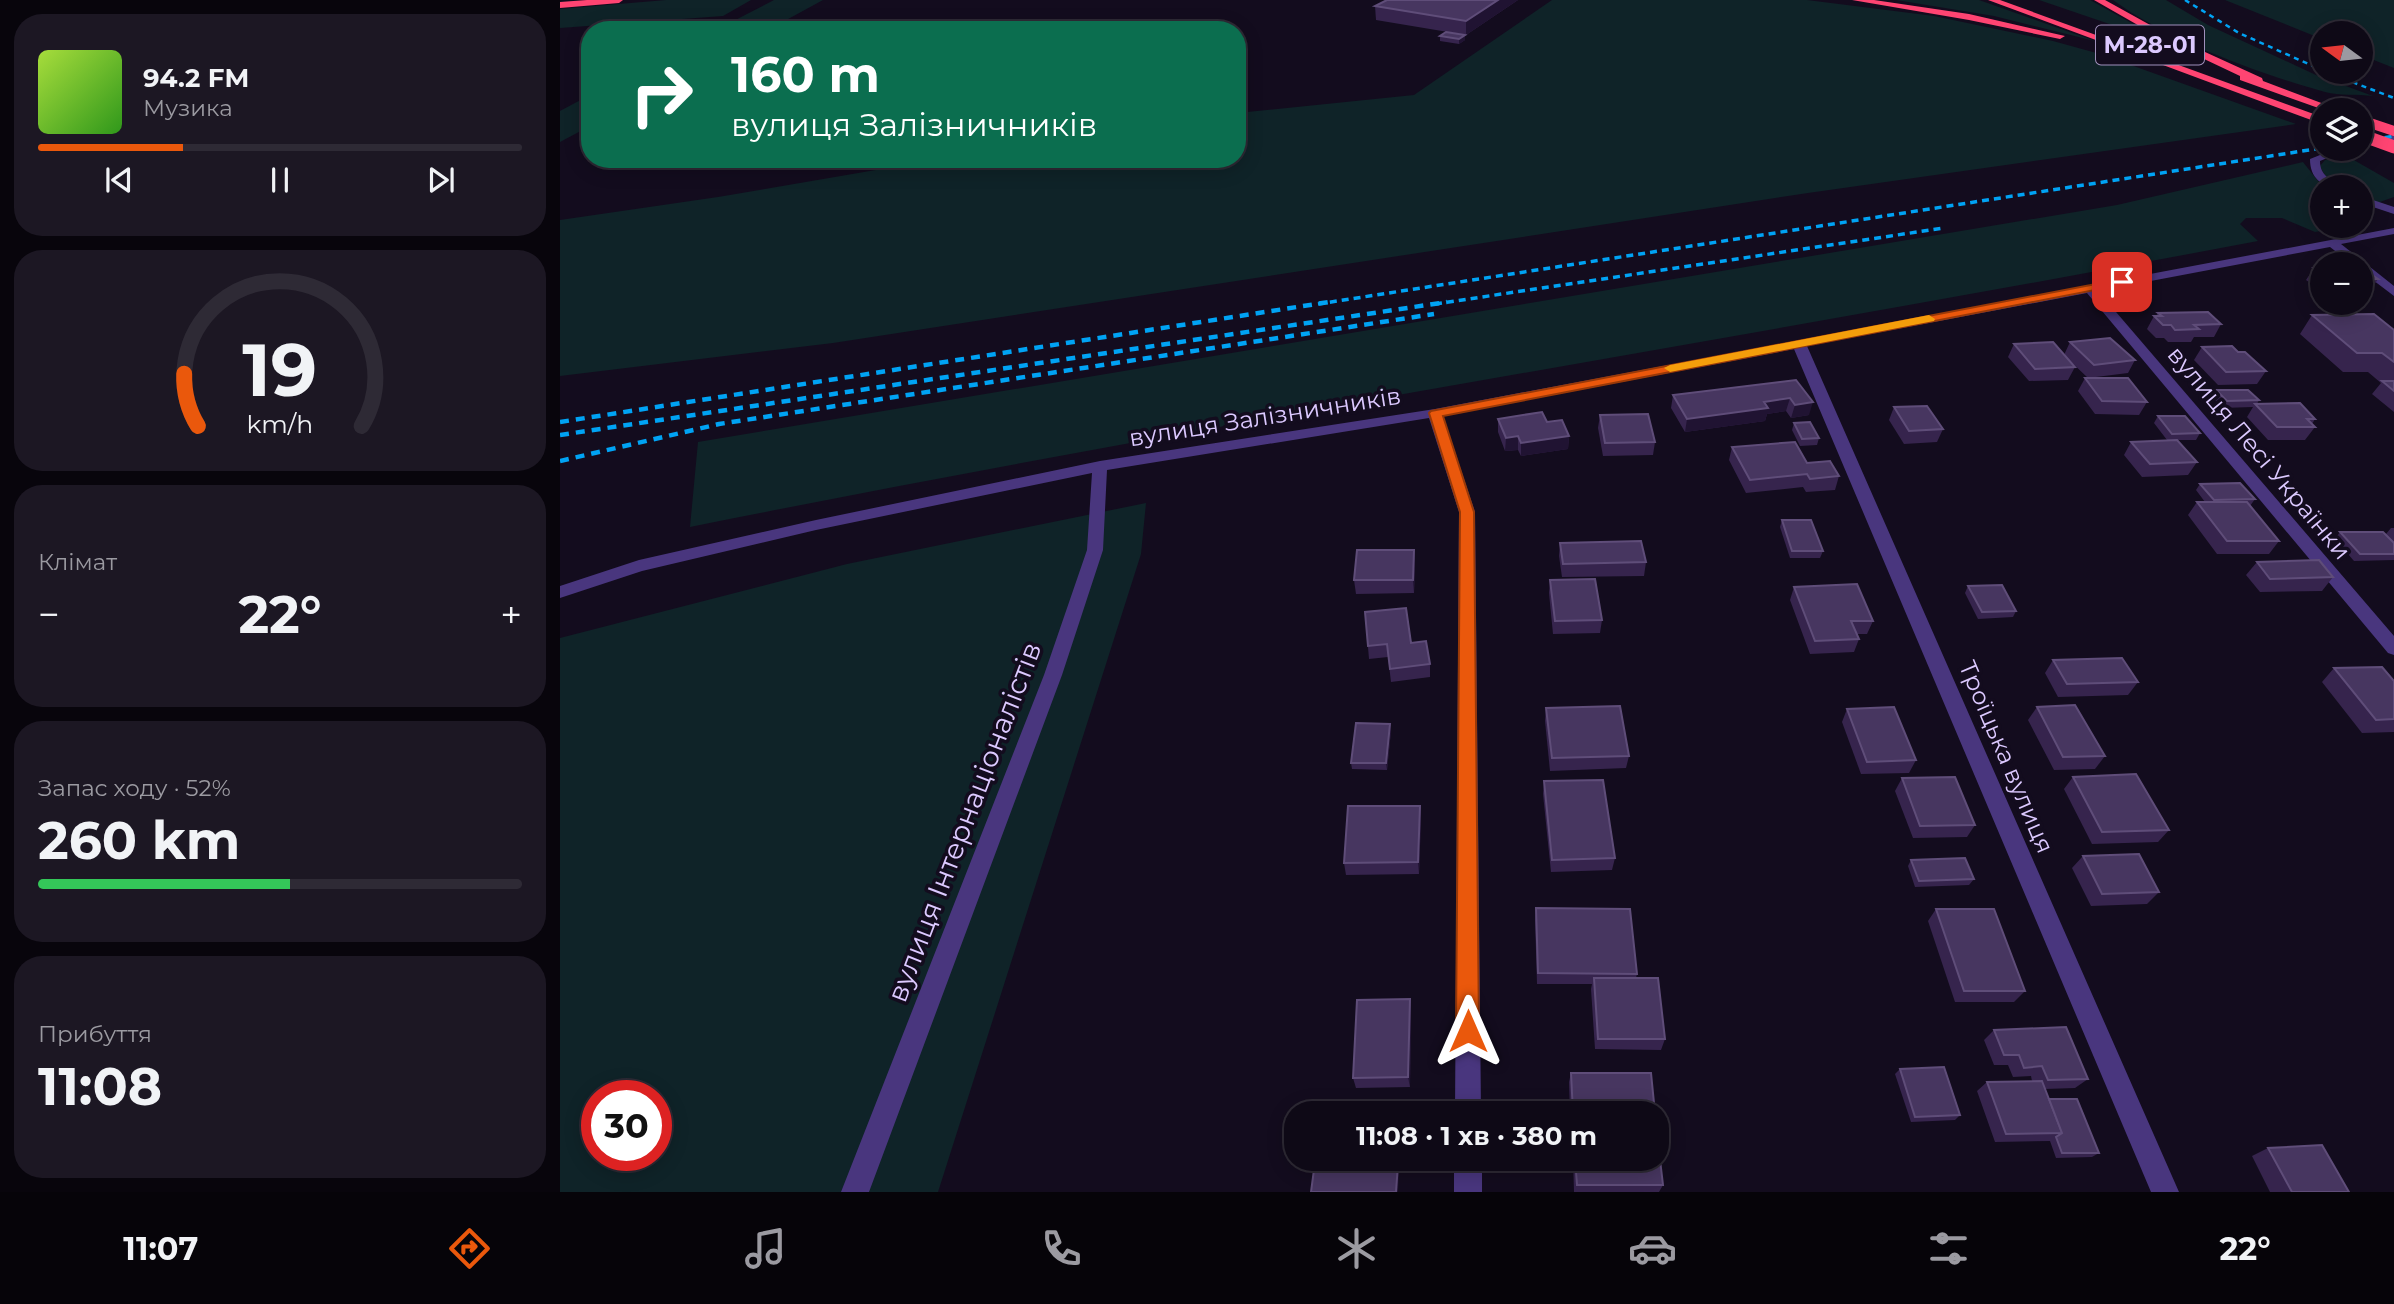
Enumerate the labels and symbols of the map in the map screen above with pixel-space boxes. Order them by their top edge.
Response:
north arrow [2310,21,2373,84]
road number: М-28-01 [2096,26,2204,64]
pin [2092,252,2152,312]
street label: вулиця Лесі Українки [2162,340,2357,565]
street label: вулиця Залізничників [1127,381,1403,452]
street label: вулиця Інтернаціоналістів [880,637,1048,1007]
street label: Троїцька вулиця [1953,656,2060,857]
position arrow [1431,994,1505,1068]
speed limit sign: 30 [581,1080,672,1171]

